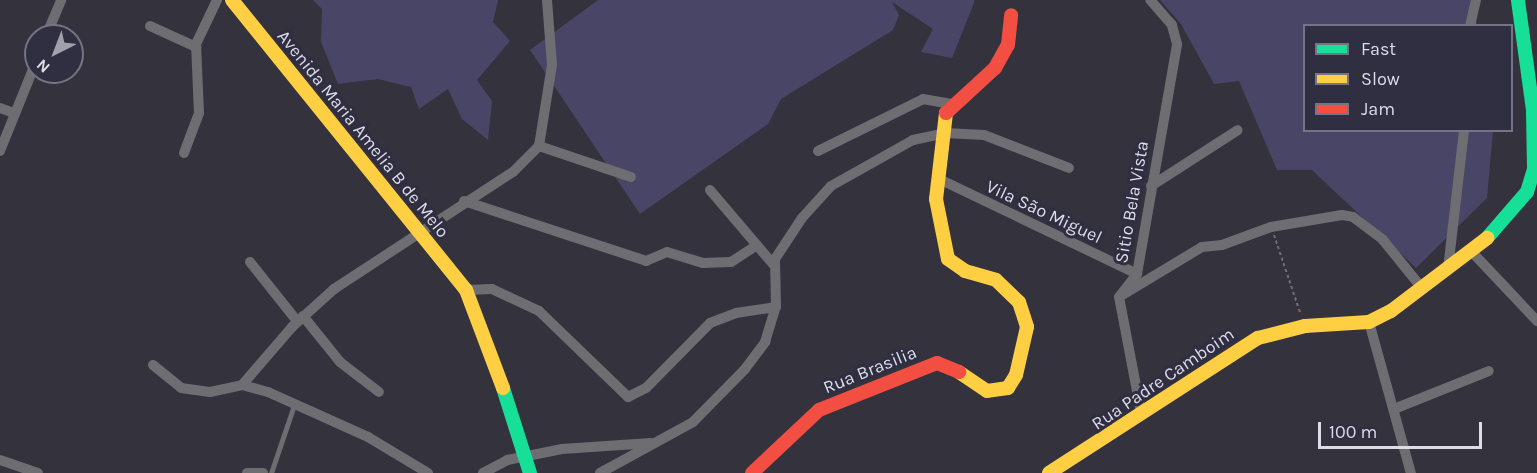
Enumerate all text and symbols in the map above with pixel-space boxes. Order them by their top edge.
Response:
north arrow [24,24,84,84]
legend [1303,24,1513,132]
street label: Avenida Maria Amelia B de Melo [273,26,453,242]
text: Fast [1361,38,1396,60]
text: N [32,55,54,77]
text: Slow [1361,68,1400,90]
text: Jam [1361,98,1395,120]
street label: Sitio Bela Vista [1111,139,1153,265]
street label: Vila São Miguel [983,176,1105,248]
street label: Rua Padre Camboim [1088,323,1238,435]
street label: Rua Brasilia [820,341,920,399]
scale bar [1321,410,1484,448]
text: 100 m [1329,421,1377,443]

